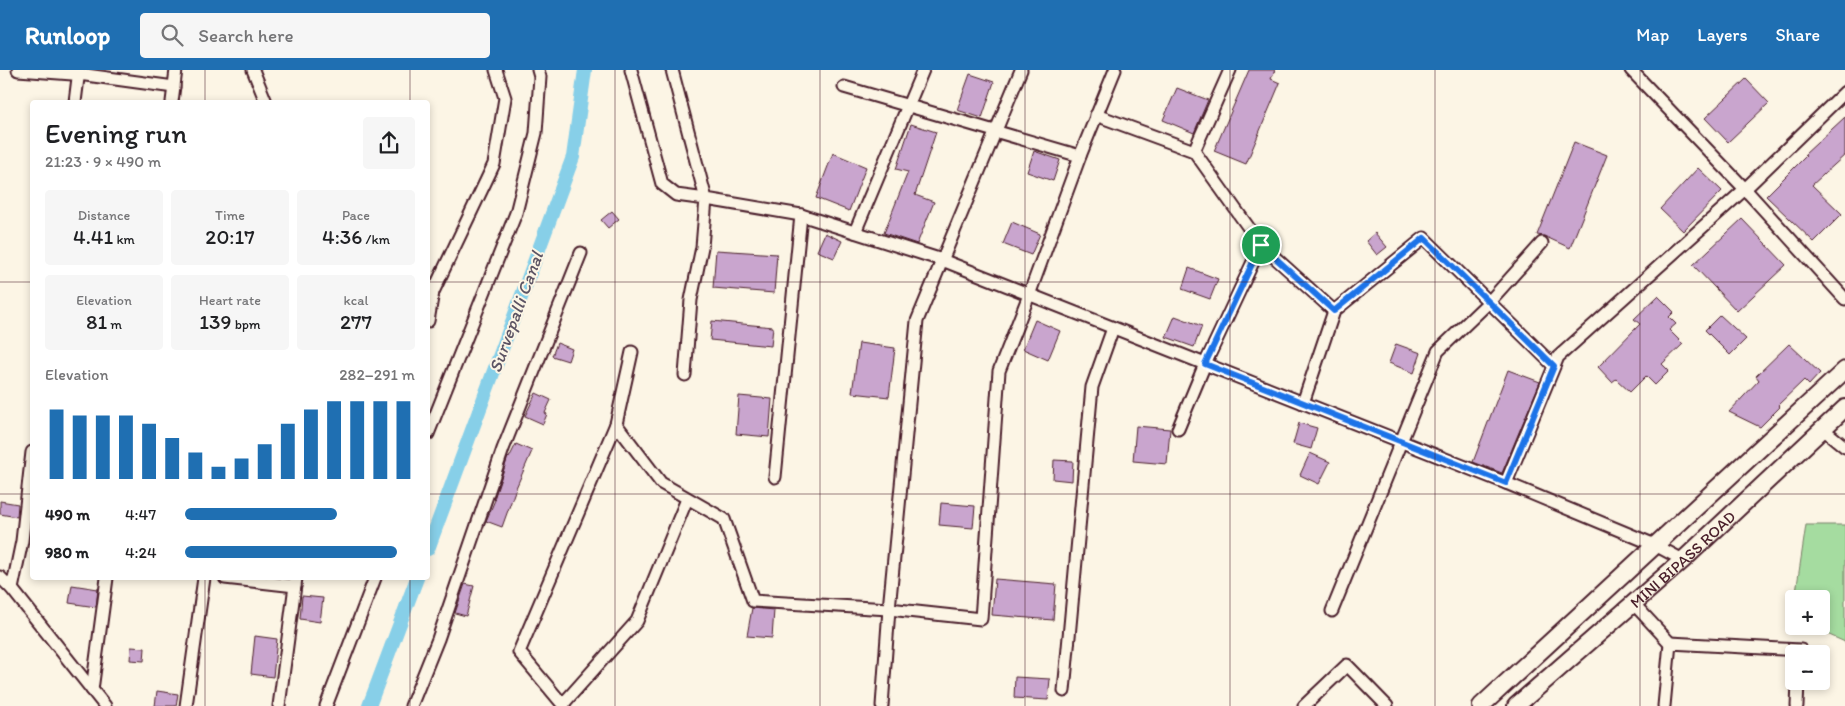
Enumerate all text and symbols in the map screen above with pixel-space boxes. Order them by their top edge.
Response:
search box [140,13,490,58]
text: Runloop [25,21,110,50]
icon: search [158,21,186,49]
text: Search here [198,24,293,47]
text: Map [1636,24,1669,46]
text: Layers [1697,24,1747,46]
text: Share [1775,24,1820,46]
text: Evening run [45,116,187,150]
button: share [363,117,415,169]
text: 21:23 · 9 × 490 m [45,152,161,171]
text: Distance [78,207,130,224]
text: Time [215,207,245,224]
text: Pace [342,207,370,224]
text: 4.41 [73,224,113,249]
text: 20:17 [205,224,255,249]
text: 4:36 [322,224,362,249]
pin [1240,224,1282,266]
text: km [113,231,135,248]
text: /km [362,231,390,248]
icon: arrive [1247,231,1275,259]
water label: Survepalli Canal [484,247,549,375]
text: Elevation [76,292,132,309]
text: Heart rate [199,292,261,309]
text: kcal [344,292,368,309]
text: 81 [86,309,107,334]
text: 139 [199,309,232,334]
text: 277 [340,309,372,334]
text: m [107,316,122,333]
text: bpm [232,316,261,333]
text: Elevation [45,365,109,384]
text: 282–291 m [339,365,415,384]
text: 490 m [45,505,90,524]
text: 4:47 [125,505,156,524]
street label: MINI BIPASS ROAD [1626,507,1739,612]
text: 980 m [45,543,89,562]
text: 4:24 [125,543,157,562]
map controls [1785,590,1830,690]
button: + [1785,590,1830,635]
button: − [1785,645,1830,690]

